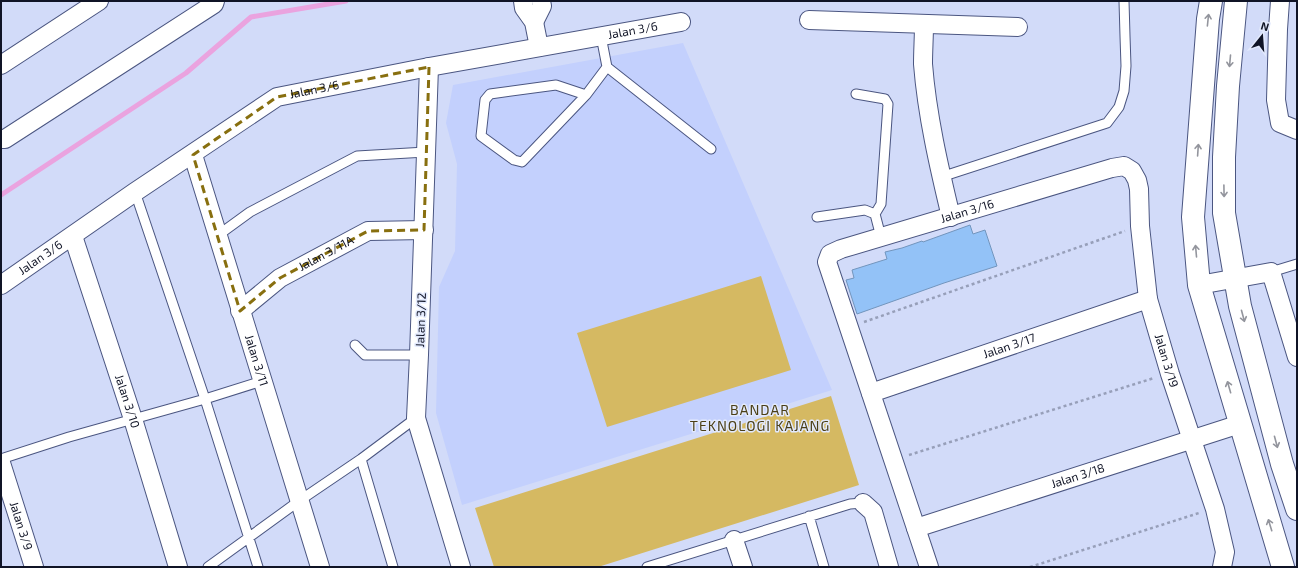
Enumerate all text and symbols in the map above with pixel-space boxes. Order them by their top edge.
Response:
one-way arrow [1204,14,1212,27]
north arrow [1242,16,1282,56]
street label: Jalan 3/6 [607,18,659,41]
text: N [1259,19,1271,33]
one-way arrow [1227,54,1234,67]
street label: Jalan 3/6 [288,77,340,100]
one-way arrow [1194,144,1201,157]
one-way arrow [1220,184,1228,197]
street label: Jalan 3/16 [939,196,995,225]
street label: Jalan 3/11A [296,232,356,273]
street label: Jalan 3/6 [15,237,65,277]
one-way arrow [1192,245,1200,258]
street label: Jalan 3/12 [412,292,428,348]
one-way arrow [1240,309,1247,322]
street label: Jalan 3/17 [981,330,1037,361]
street label: Jalan 3/19 [1153,332,1182,389]
street label: Jalan 3/11 [243,333,272,388]
street label: Jalan 3/10 [113,372,143,429]
one-way arrow [1225,381,1232,394]
district label: BANDAR TEKNOLOGI KAJANG [690,401,830,434]
one-way arrow [1273,435,1280,448]
street label: Jalan 3/18 [1049,460,1106,490]
street label: Jalan 3/9 [8,500,36,552]
one-way arrow [1266,519,1273,532]

